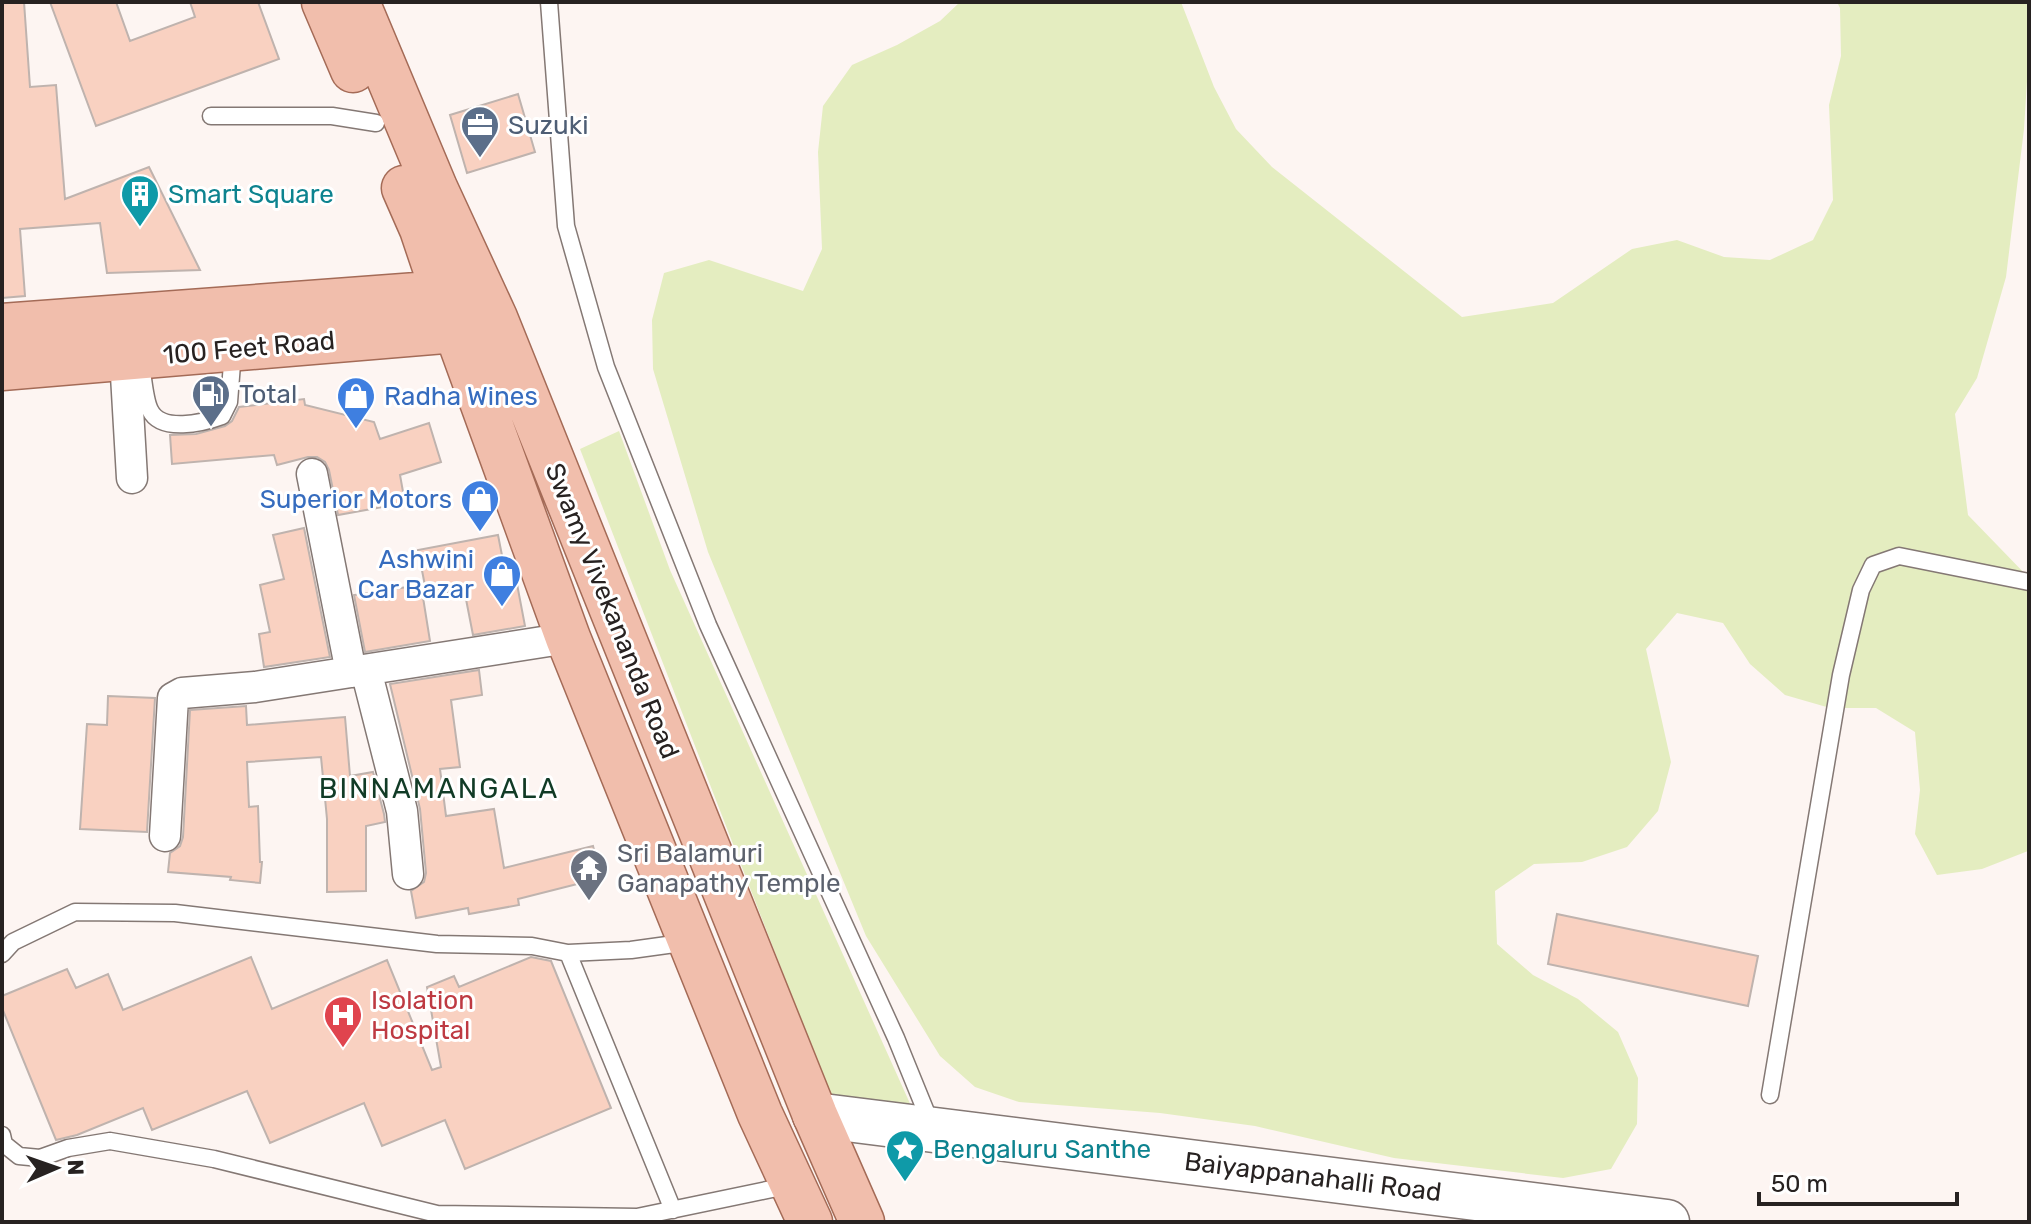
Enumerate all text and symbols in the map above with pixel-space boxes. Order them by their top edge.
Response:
office icon: Suzuki [459,104,501,159]
place label: Suzuki [508,110,588,141]
building icon: Smart Square [119,173,161,228]
place label: Smart Square [168,179,334,210]
street label: 100 Feet Road [162,325,336,371]
fuel station icon: Total [190,373,232,428]
shop icon: Radha Wines [335,375,377,430]
place label: Total [239,379,297,410]
place label: Radha Wines [384,381,538,412]
street label: Swamy Vivekananda Road [538,459,686,763]
shop icon: Superior Motors [459,478,501,533]
place label: Superior Motors [260,484,452,515]
place label: Ashwini Car Bazar [357,544,474,605]
shop icon: Ashwini Car Bazar [481,553,523,608]
district label: BINNAMANGALA [319,772,559,805]
place label: Sri Balamuri Ganapathy Temple [617,838,840,899]
temple icon: Sri Balamuri Ganapathy Temple [568,847,610,902]
place label: Isolation Hospital [371,985,474,1046]
hospital icon: Isolation Hospital [322,994,364,1049]
north arrow [16,1128,96,1208]
place icon: Bengaluru Santhe [884,1128,926,1183]
place label: Bengaluru Santhe [933,1134,1151,1165]
street label: Baiyappanahalli Road [1183,1146,1443,1208]
scale bar [1759,1156,1957,1206]
text: N [62,1159,89,1176]
text: 50 m [1771,1170,1828,1198]

